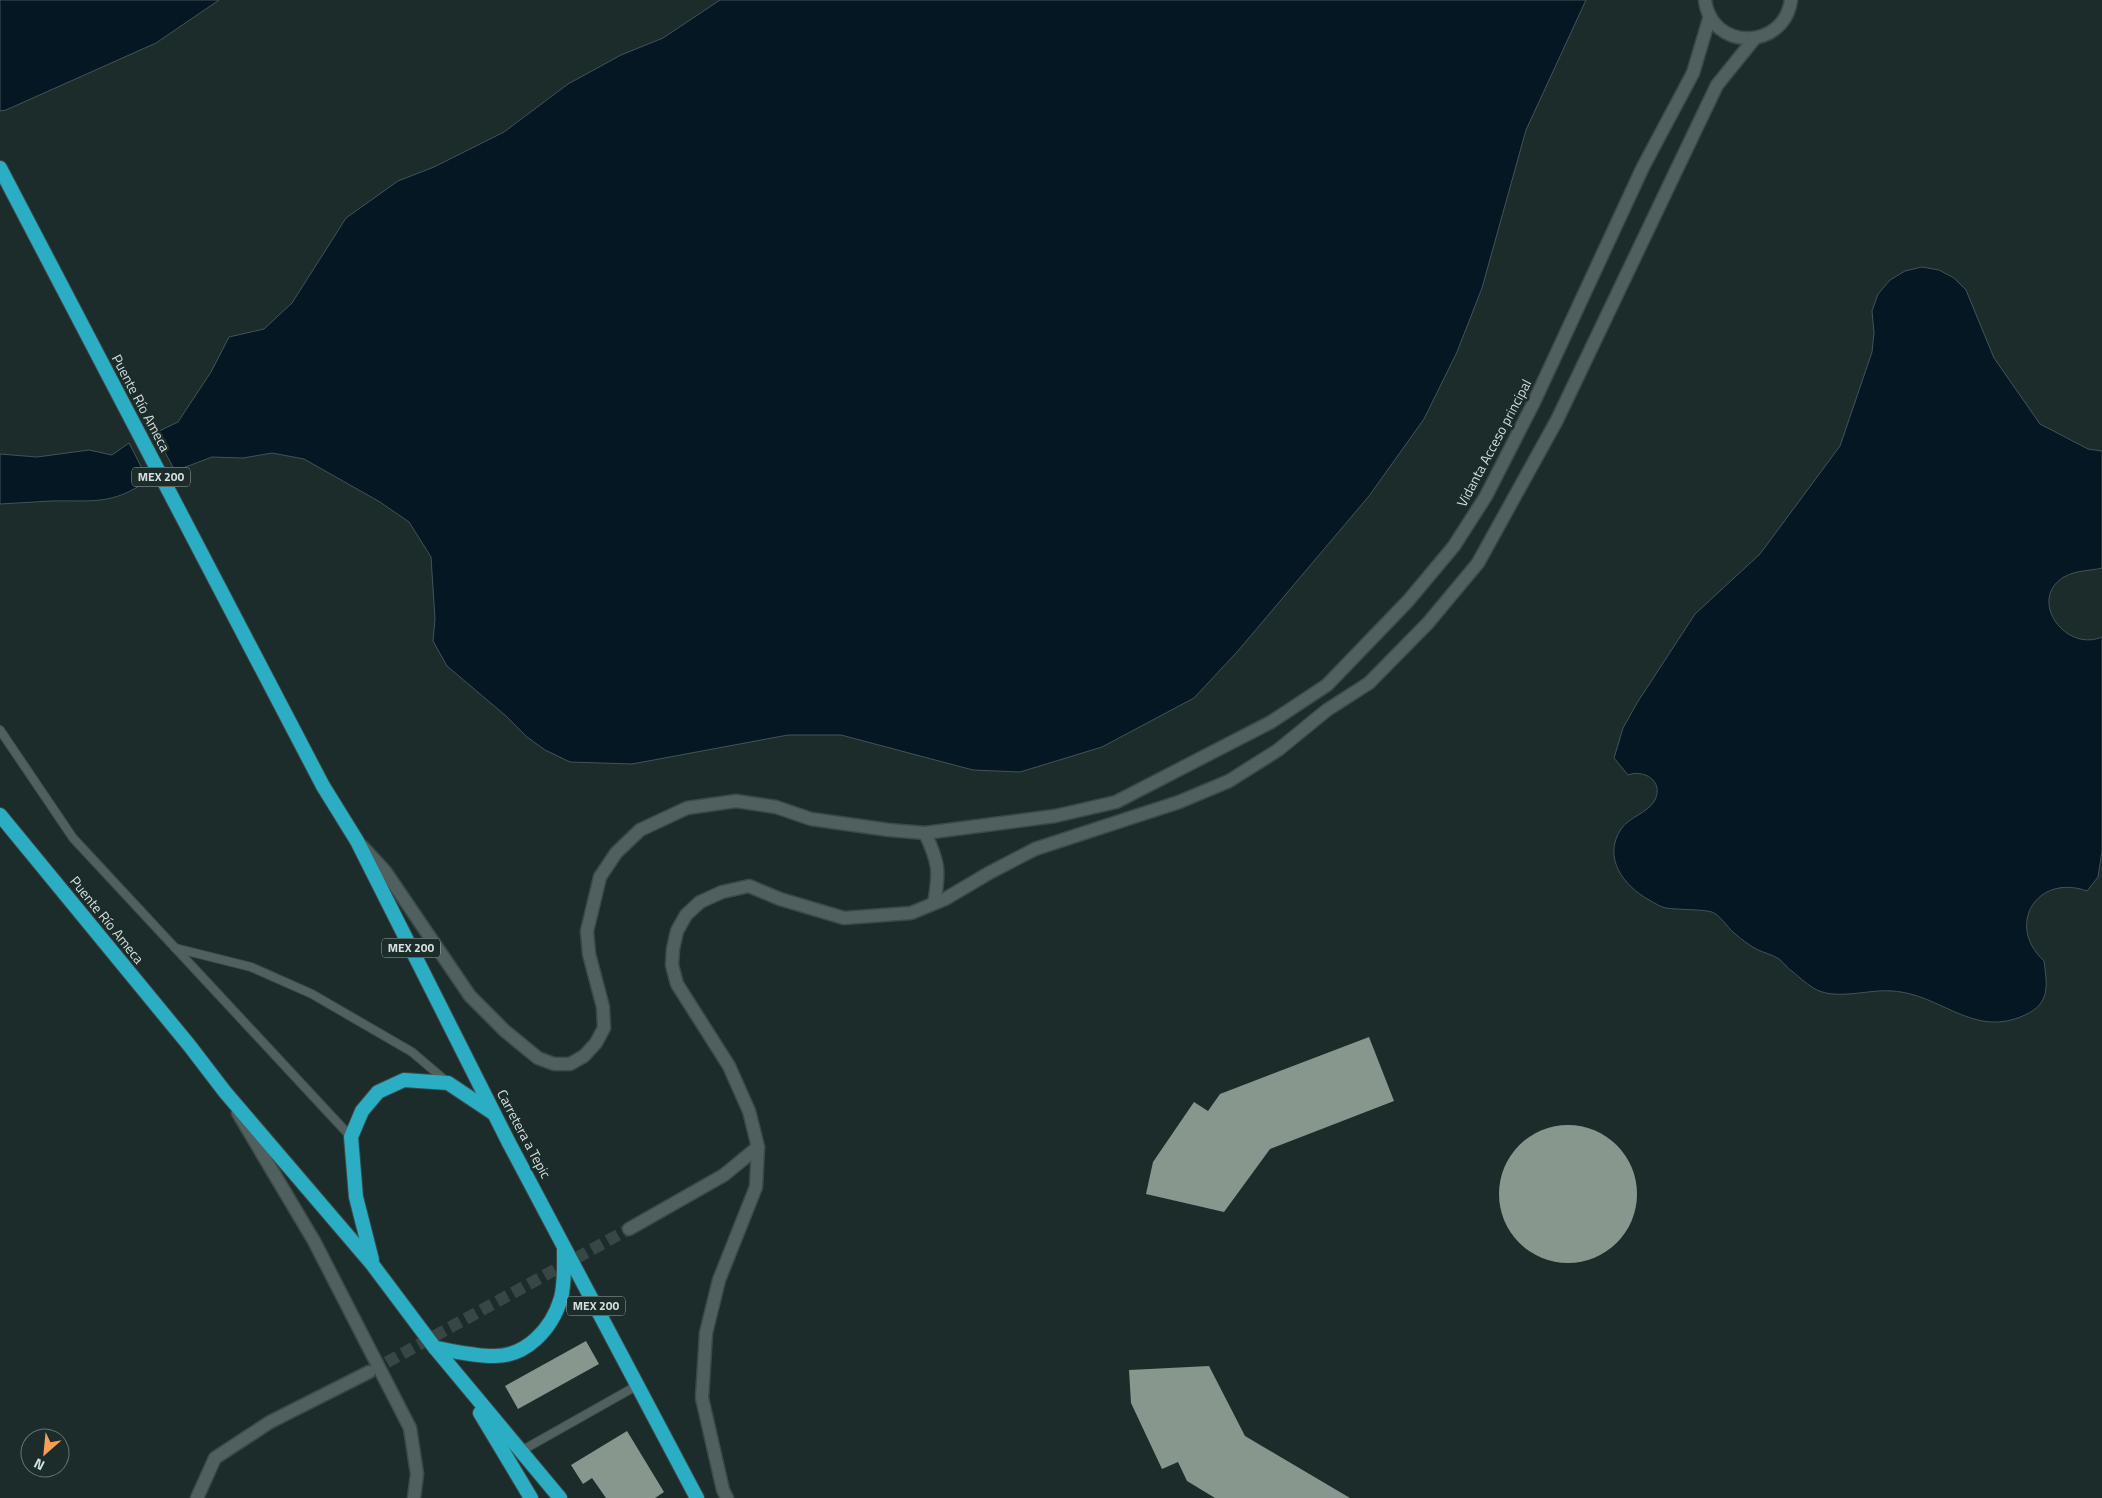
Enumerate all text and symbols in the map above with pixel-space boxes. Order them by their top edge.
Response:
street label: Puente Río Ameca [107,350,176,455]
street label: Vidanta Acceso principal [1451,375,1536,510]
road number: MEX 200 [132,468,190,487]
street label: Puente Río Ameca [65,871,149,968]
road number: MEX 200 [382,938,440,958]
street label: Carretera a Tepic [492,1086,557,1182]
road number: MEX 200 [567,1296,625,1315]
north arrow [20,1428,70,1478]
text: N [30,1453,48,1477]

